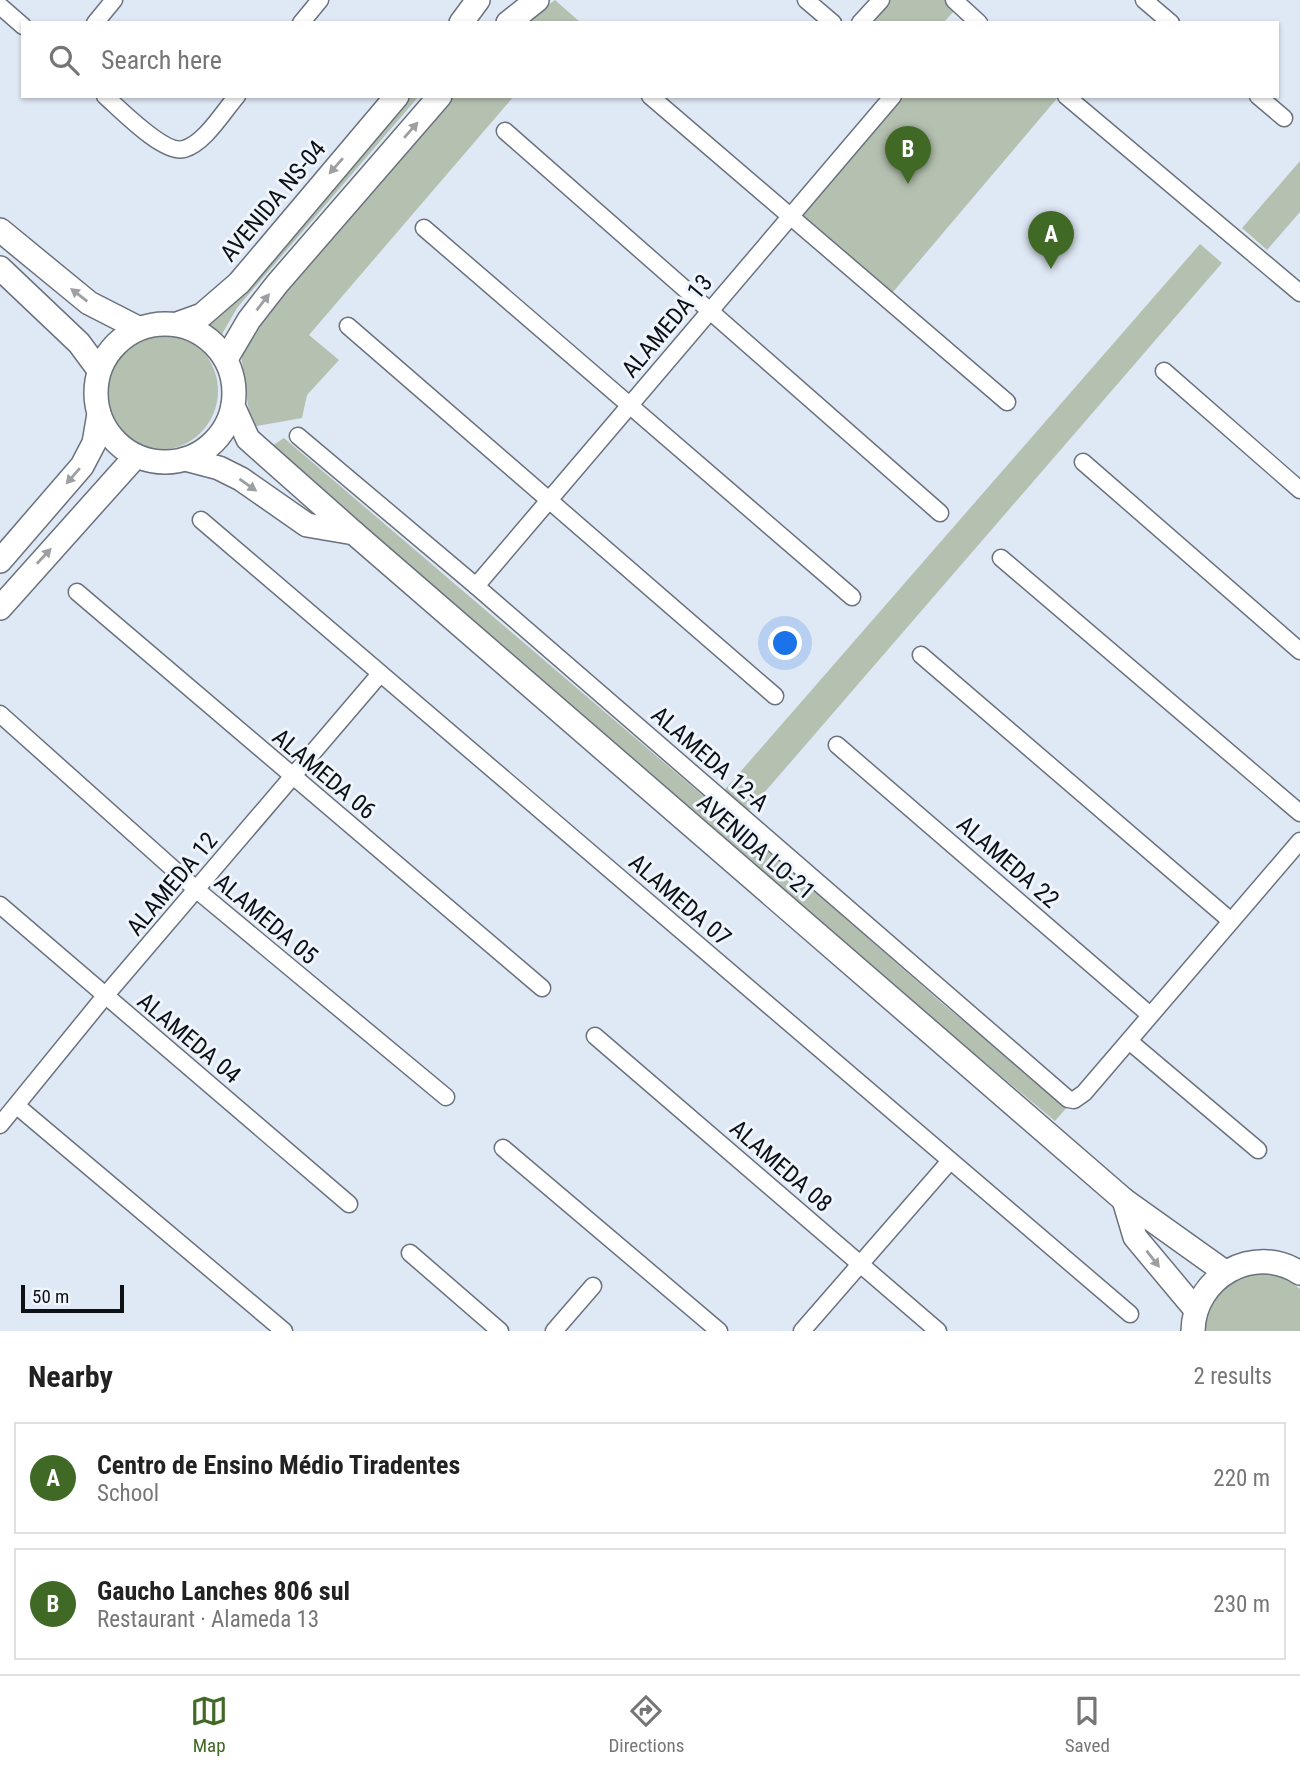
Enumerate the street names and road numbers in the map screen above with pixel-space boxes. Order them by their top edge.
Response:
street label: AVENIDA NS-04 [214,135,332,267]
street label: ALAMEDA 13 [616,269,718,383]
street label: ALAMEDA 12-A [646,701,774,817]
street label: ALAMEDA 06 [267,723,381,825]
street label: AVENIDA LO-21 [691,788,821,906]
street label: ALAMEDA 22 [951,810,1065,914]
street label: ALAMEDA 12 [121,827,223,941]
street label: ALAMEDA 07 [623,848,737,952]
street label: ALAMEDA 05 [209,868,323,970]
street label: ALAMEDA 04 [132,987,246,1089]
street label: ALAMEDA 08 [724,1114,838,1218]

